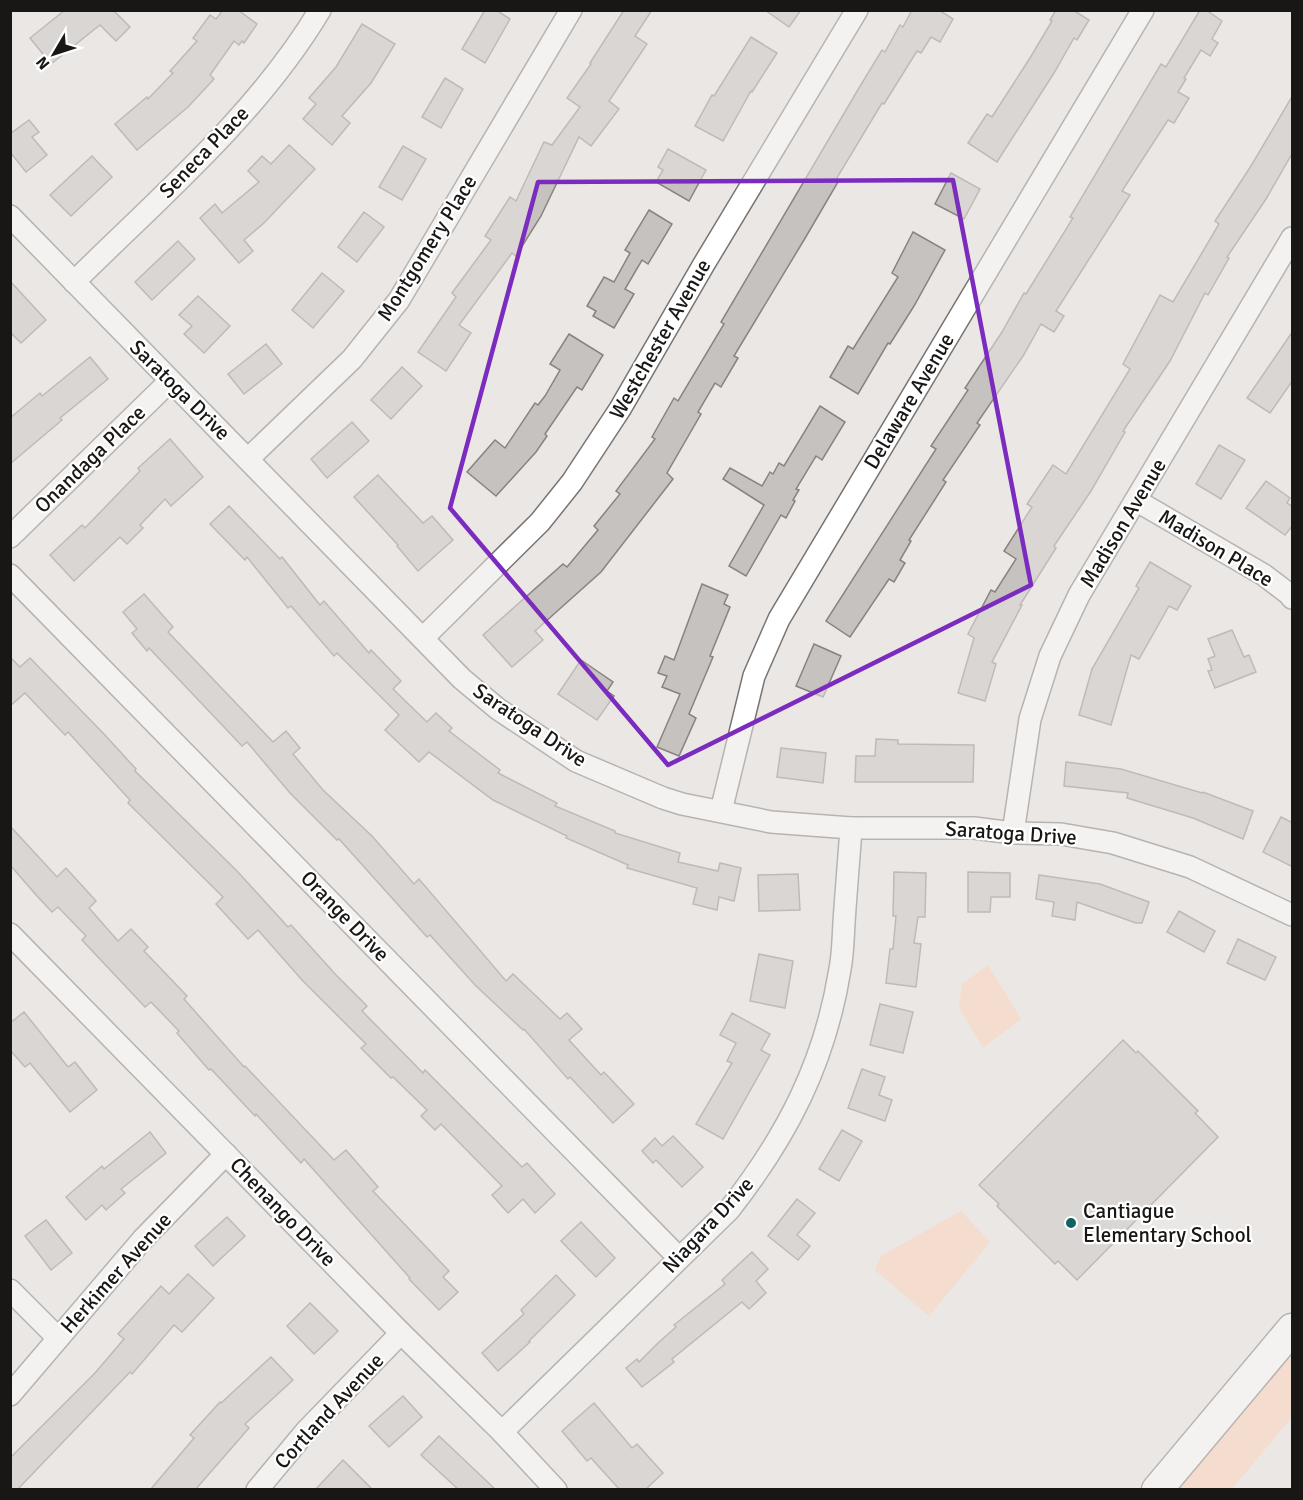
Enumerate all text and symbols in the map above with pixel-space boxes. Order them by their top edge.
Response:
north arrow [24,24,84,84]
text: N [32,52,54,73]
street label: Seneca Place [154,100,254,204]
street label: Montgomery Place [372,170,482,326]
street label: Westchester Avenue [604,254,716,424]
street label: Delaware Avenue [858,328,960,474]
street label: Saratoga Drive [124,334,236,446]
street label: Onandaga Place [29,399,151,519]
street label: Madison Avenue [1074,454,1172,592]
street label: Madison Place [1154,504,1278,592]
street label: Saratoga Drive [468,677,592,773]
street label: Saratoga Drive [944,815,1078,851]
street label: Orange Drive [295,865,395,967]
street label: Chenango Drive [224,1152,342,1272]
street label: Niagara Drive [657,1171,759,1279]
place label: Cantiague Elementary School [1083,1198,1252,1248]
street label: Herkimer Avenue [55,1207,177,1339]
marker: Cantiague Elementary School [1064,1216,1078,1230]
street label: Cortland Avenue [269,1348,389,1474]

